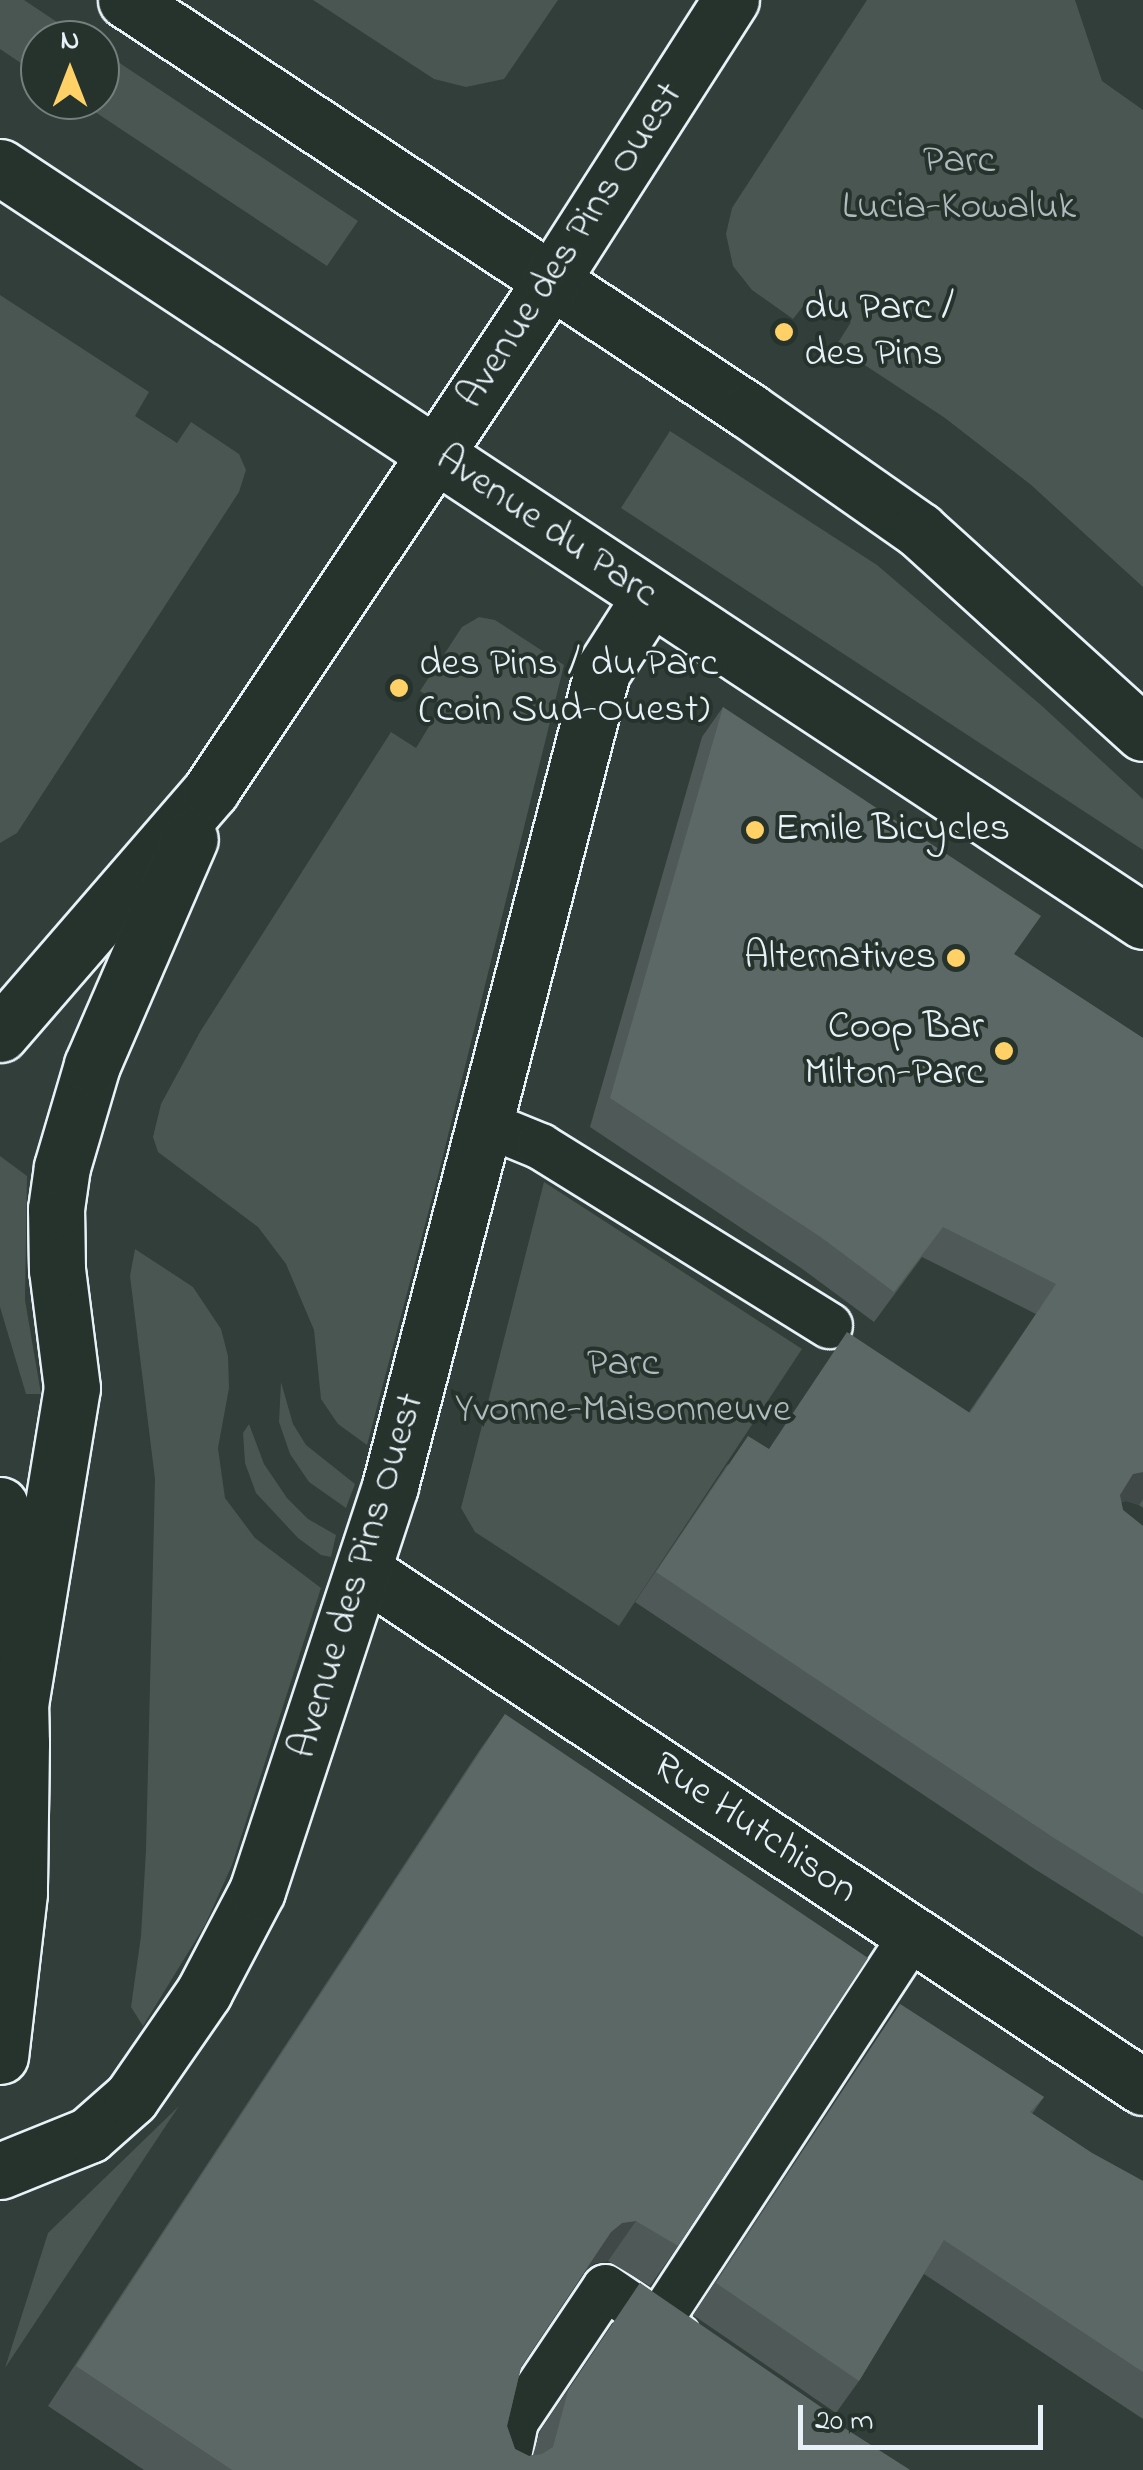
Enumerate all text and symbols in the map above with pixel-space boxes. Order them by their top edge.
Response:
north arrow [20,20,120,120]
text: N [61,21,79,62]
street label: Avenue des Pins Ouest [448,74,694,418]
park label: Parc Lucia-Kowaluk [842,138,1076,232]
place label: du Parc / des Pins [804,285,954,379]
marker: du Parc / des Pins [773,321,795,343]
street label: Avenue du Parc [426,435,666,619]
place label: des Pins / du Parc (coin Sud-Ouest) [419,641,718,735]
marker: des Pins / du Parc (coin Sud-Ouest) [388,677,410,699]
place label: Emile Bicycles [775,806,1010,854]
marker: Emile Bicycles [744,819,766,841]
place label: Alternatives [744,934,936,982]
marker: Alternatives [945,947,967,969]
place label: Coop Bar Milton-Parc [804,1004,984,1098]
marker: Coop Bar Milton-Parc [993,1040,1015,1062]
park label: Parc Yvonne-Maisonneuve [455,1341,791,1435]
street label: Avenue des Pins Ouest [280,1388,436,1764]
street label: Rue Hutchison [642,1743,866,1915]
scale bar [803,2385,1048,2447]
text: 20 m [815,2400,874,2444]

